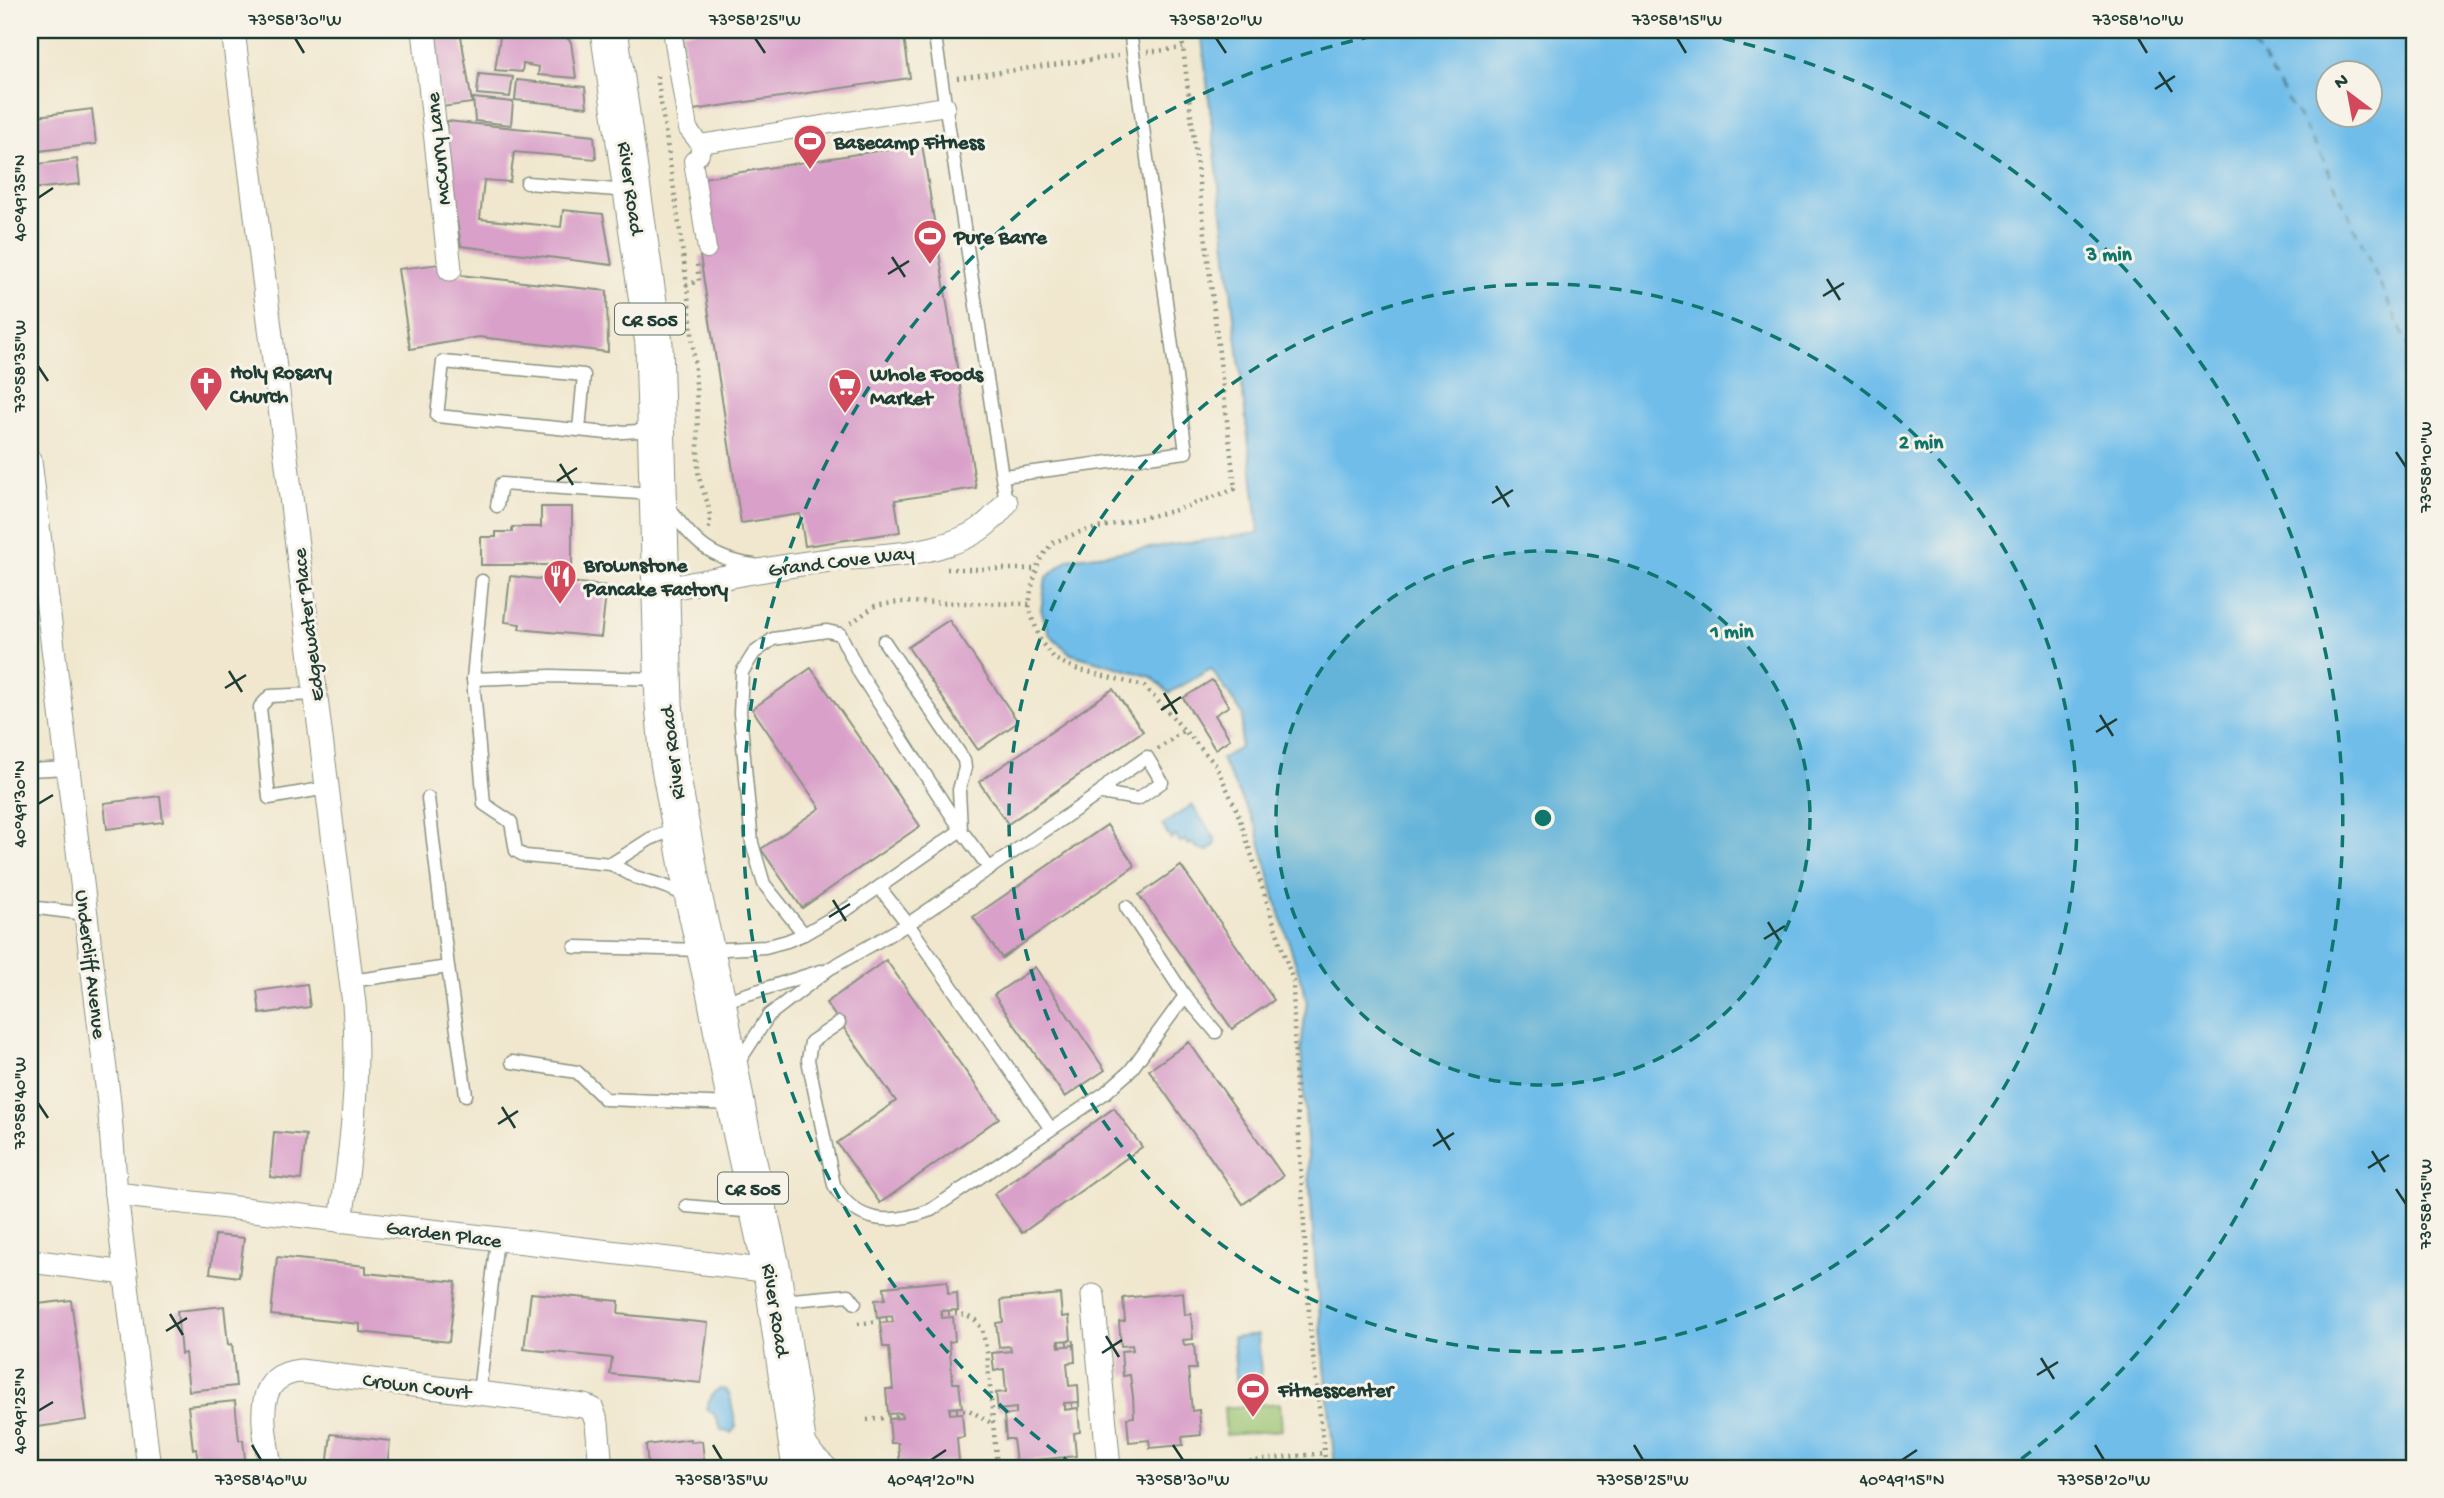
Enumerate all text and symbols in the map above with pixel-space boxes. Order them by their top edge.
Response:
text: 73°58'30"W [247,11,342,32]
text: 73°58'25"W [708,11,801,32]
text: 73°58'20"W [1169,11,1262,32]
text: 73°58'15"W [1631,11,1722,32]
text: 73°58'10"W [2092,11,2183,32]
north arrow [2314,60,2384,130]
text: N [2330,70,2353,96]
street label: McCurry Lane [422,90,459,206]
sports icon: Basecamp Fitness [791,122,829,171]
place label: Basecamp Fitness [833,132,985,157]
street label: River Road [610,140,648,238]
text: 40°49'35"N [11,155,32,241]
sports icon: Pure Barre [911,217,949,266]
place label: Pure Barre [953,227,1048,252]
text: 3 min [2085,244,2133,269]
road number: CR 505 [615,304,685,334]
text: 73°58'35"W [11,320,32,413]
place label: Holy Rosary Church [229,362,333,411]
church icon: Holy Rosary Church [187,364,225,413]
place label: Whole Foods Market [869,364,984,413]
supermarket icon: Whole Foods Market [826,366,864,415]
text: 73°58'10"W [2417,422,2438,513]
text: 2 min [1899,432,1944,457]
street label: Grand Cove Way [767,542,916,585]
street label: Edgewater Place [289,546,332,702]
place label: Brownstone Pancake Factory [583,555,729,604]
restaurant icon: Brownstone Pancake Factory [541,557,579,606]
text: 1 min [1710,621,1754,646]
street label: River Road [656,703,693,801]
text: 40°49'30"N [11,760,32,848]
centre of rings [1531,806,1555,830]
street label: Undercliff Avenue [67,888,110,1042]
text: 73°58'40"W [11,1057,32,1150]
text: 73°58'15"W [2417,1159,2438,1250]
road number: CR 505 [718,1172,788,1204]
street label: Garden Place [384,1217,504,1256]
street label: River Road [754,1262,794,1361]
text: 40°49'25"N [11,1368,32,1454]
street label: Crown Court [361,1369,475,1408]
sports icon: Fitnesscenter [1234,1370,1272,1419]
place label: Fitnesscenter [1277,1380,1396,1405]
text: 73°58'40"W [214,1471,307,1492]
text: 73°58'35"W [675,1471,768,1492]
text: 40°49'20"N [887,1471,975,1492]
text: 73°58'30"W [1135,1471,1230,1492]
text: 73°58'25"W [1596,1471,1689,1492]
text: 40°49'15"N [1860,1471,1944,1492]
text: 73°58'20"W [2057,1471,2150,1492]

